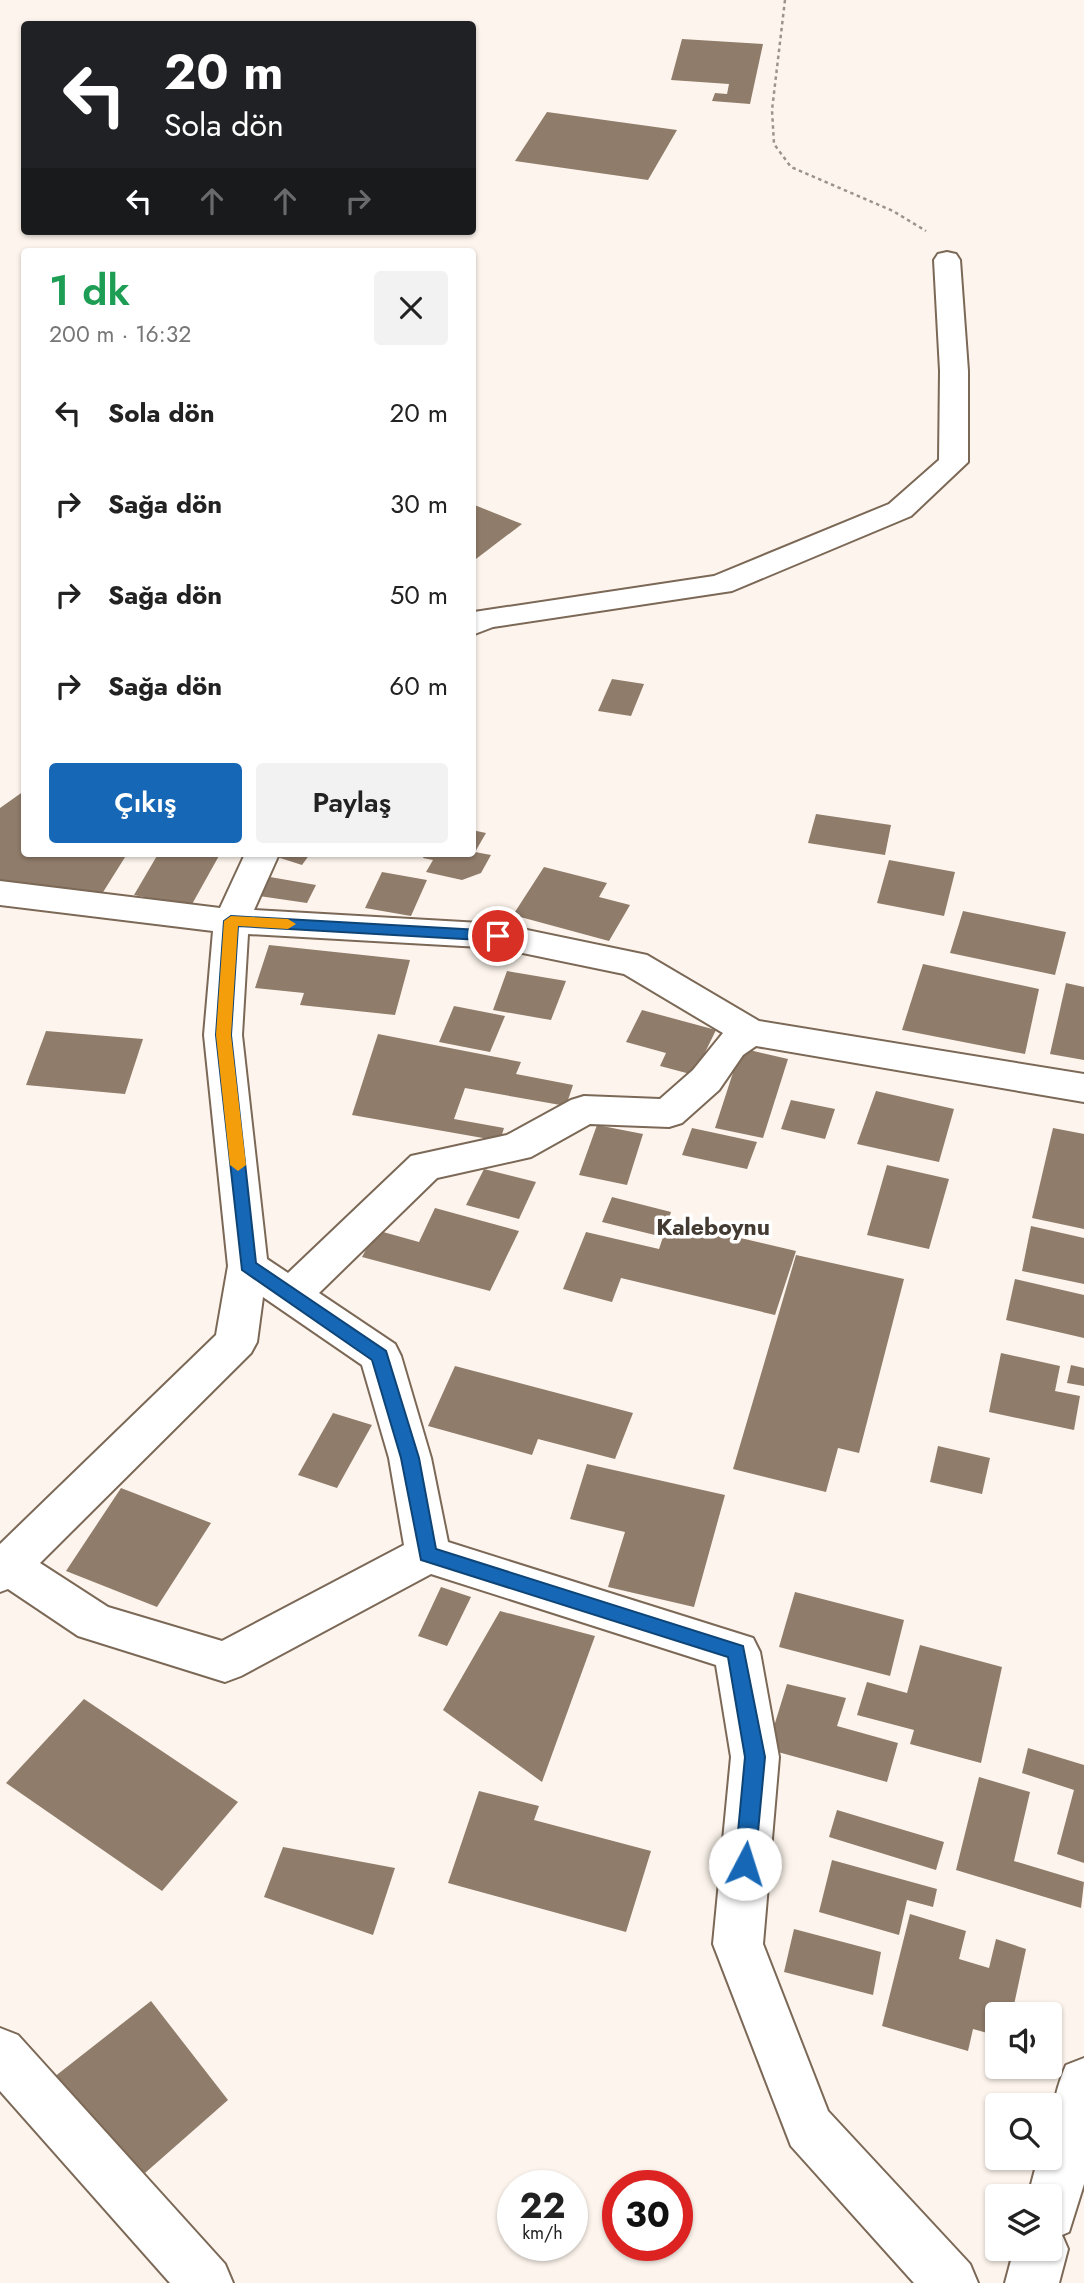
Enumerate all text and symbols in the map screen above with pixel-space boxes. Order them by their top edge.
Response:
text: 20 m [164,37,283,107]
icon: left [49,49,140,140]
text: Sola dön [164,102,284,148]
icon: left [120,182,158,220]
icon: ahead [193,182,231,220]
icon: ahead [266,182,304,220]
icon: right [339,182,377,220]
text: 1 dk [49,260,130,321]
button: close [374,271,448,345]
text: 200 m · 16:32 [49,317,191,351]
icon: left [49,394,87,432]
text: Sola dön [108,394,215,432]
text: 20 m [390,394,448,432]
icon: right [49,485,87,523]
text: Sağa dön [108,485,222,523]
text: 30 m [390,485,448,523]
icon: right [49,576,87,614]
text: Sağa dön [108,576,222,614]
text: 50 m [390,576,448,614]
icon: right [49,667,87,705]
text: Sağa dön [108,667,222,705]
text: 60 m [389,667,448,705]
button: Çıkış [49,763,242,843]
button: Paylaş [256,763,448,843]
pin [468,906,528,966]
icon: arrive [479,917,517,955]
district label: Kaleboynu [656,1210,770,1244]
position arrow [708,1827,782,1901]
map controls [985,2002,1062,2261]
button: sound [985,2002,1062,2079]
button: search [985,2093,1062,2170]
speed limit sign: 30 [602,2170,693,2261]
text: 22 [520,2181,565,2231]
button: layers [985,2184,1062,2261]
text: km/h [522,2220,563,2246]

